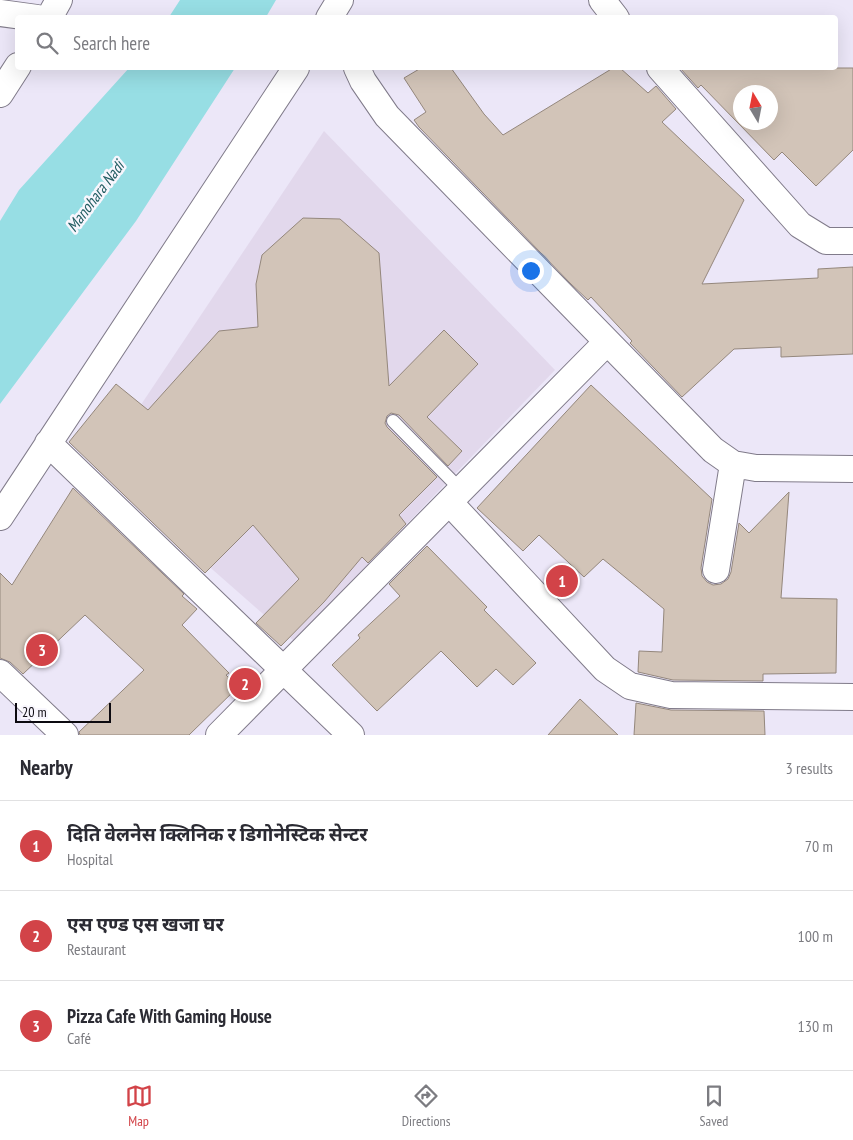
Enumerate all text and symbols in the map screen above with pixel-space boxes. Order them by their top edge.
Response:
search box [15,15,838,70]
icon: search [33,29,61,57]
text: Search here [73,31,150,55]
north arrow [733,85,778,130]
water label: Manohara Nadi [62,155,130,235]
your location [518,258,544,284]
pin: 1 [546,562,578,600]
pin: 3 [26,631,58,669]
pin: 2 [229,665,261,703]
scale bar [15,700,111,723]
text: 20 m [22,703,47,721]
text: Nearby [20,754,73,781]
text: 3 results [786,758,833,778]
text: दिति वेलनेस क्लिनिक र डिगोनेस्टिक सेन्टर [67,822,368,846]
text: 1 [32,836,40,856]
text: 70 m [805,836,833,856]
text: Hospital [67,849,113,869]
text: एस एण्ड एस खजा घर [67,912,224,936]
text: 2 [32,926,40,946]
text: 100 m [798,926,833,946]
text: Restaurant [67,939,126,959]
text: Pizza Cafe With Gaming House [67,1004,272,1028]
text: 3 [32,1016,40,1036]
text: 130 m [798,1016,833,1036]
text: Café [67,1028,91,1048]
tab: Map [125,1082,153,1130]
tab: Directions [402,1082,450,1130]
tab: Saved [700,1082,728,1130]

